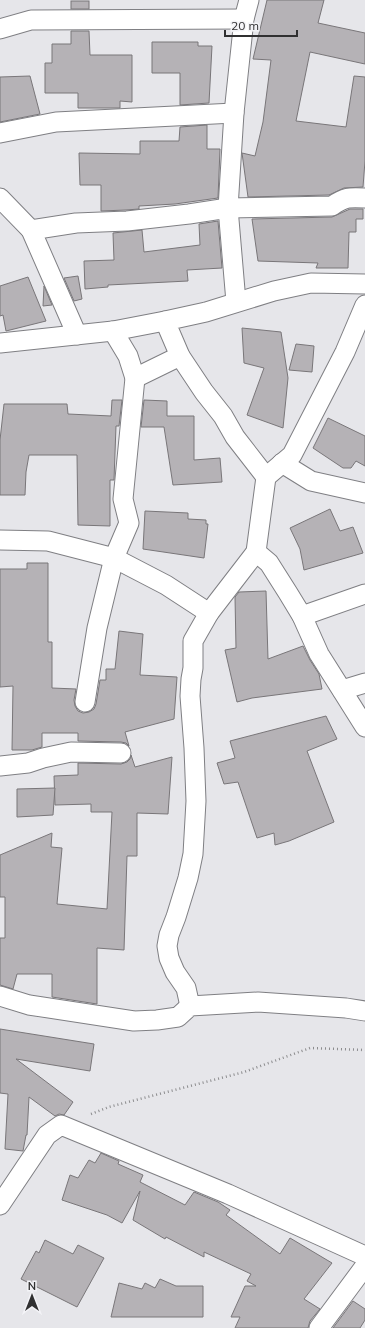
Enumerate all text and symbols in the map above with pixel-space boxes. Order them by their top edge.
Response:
scale bar [225,12,297,38]
text: 20 m [231,18,259,33]
north arrow [12,1276,52,1316]
text: N [28,1279,36,1293]

